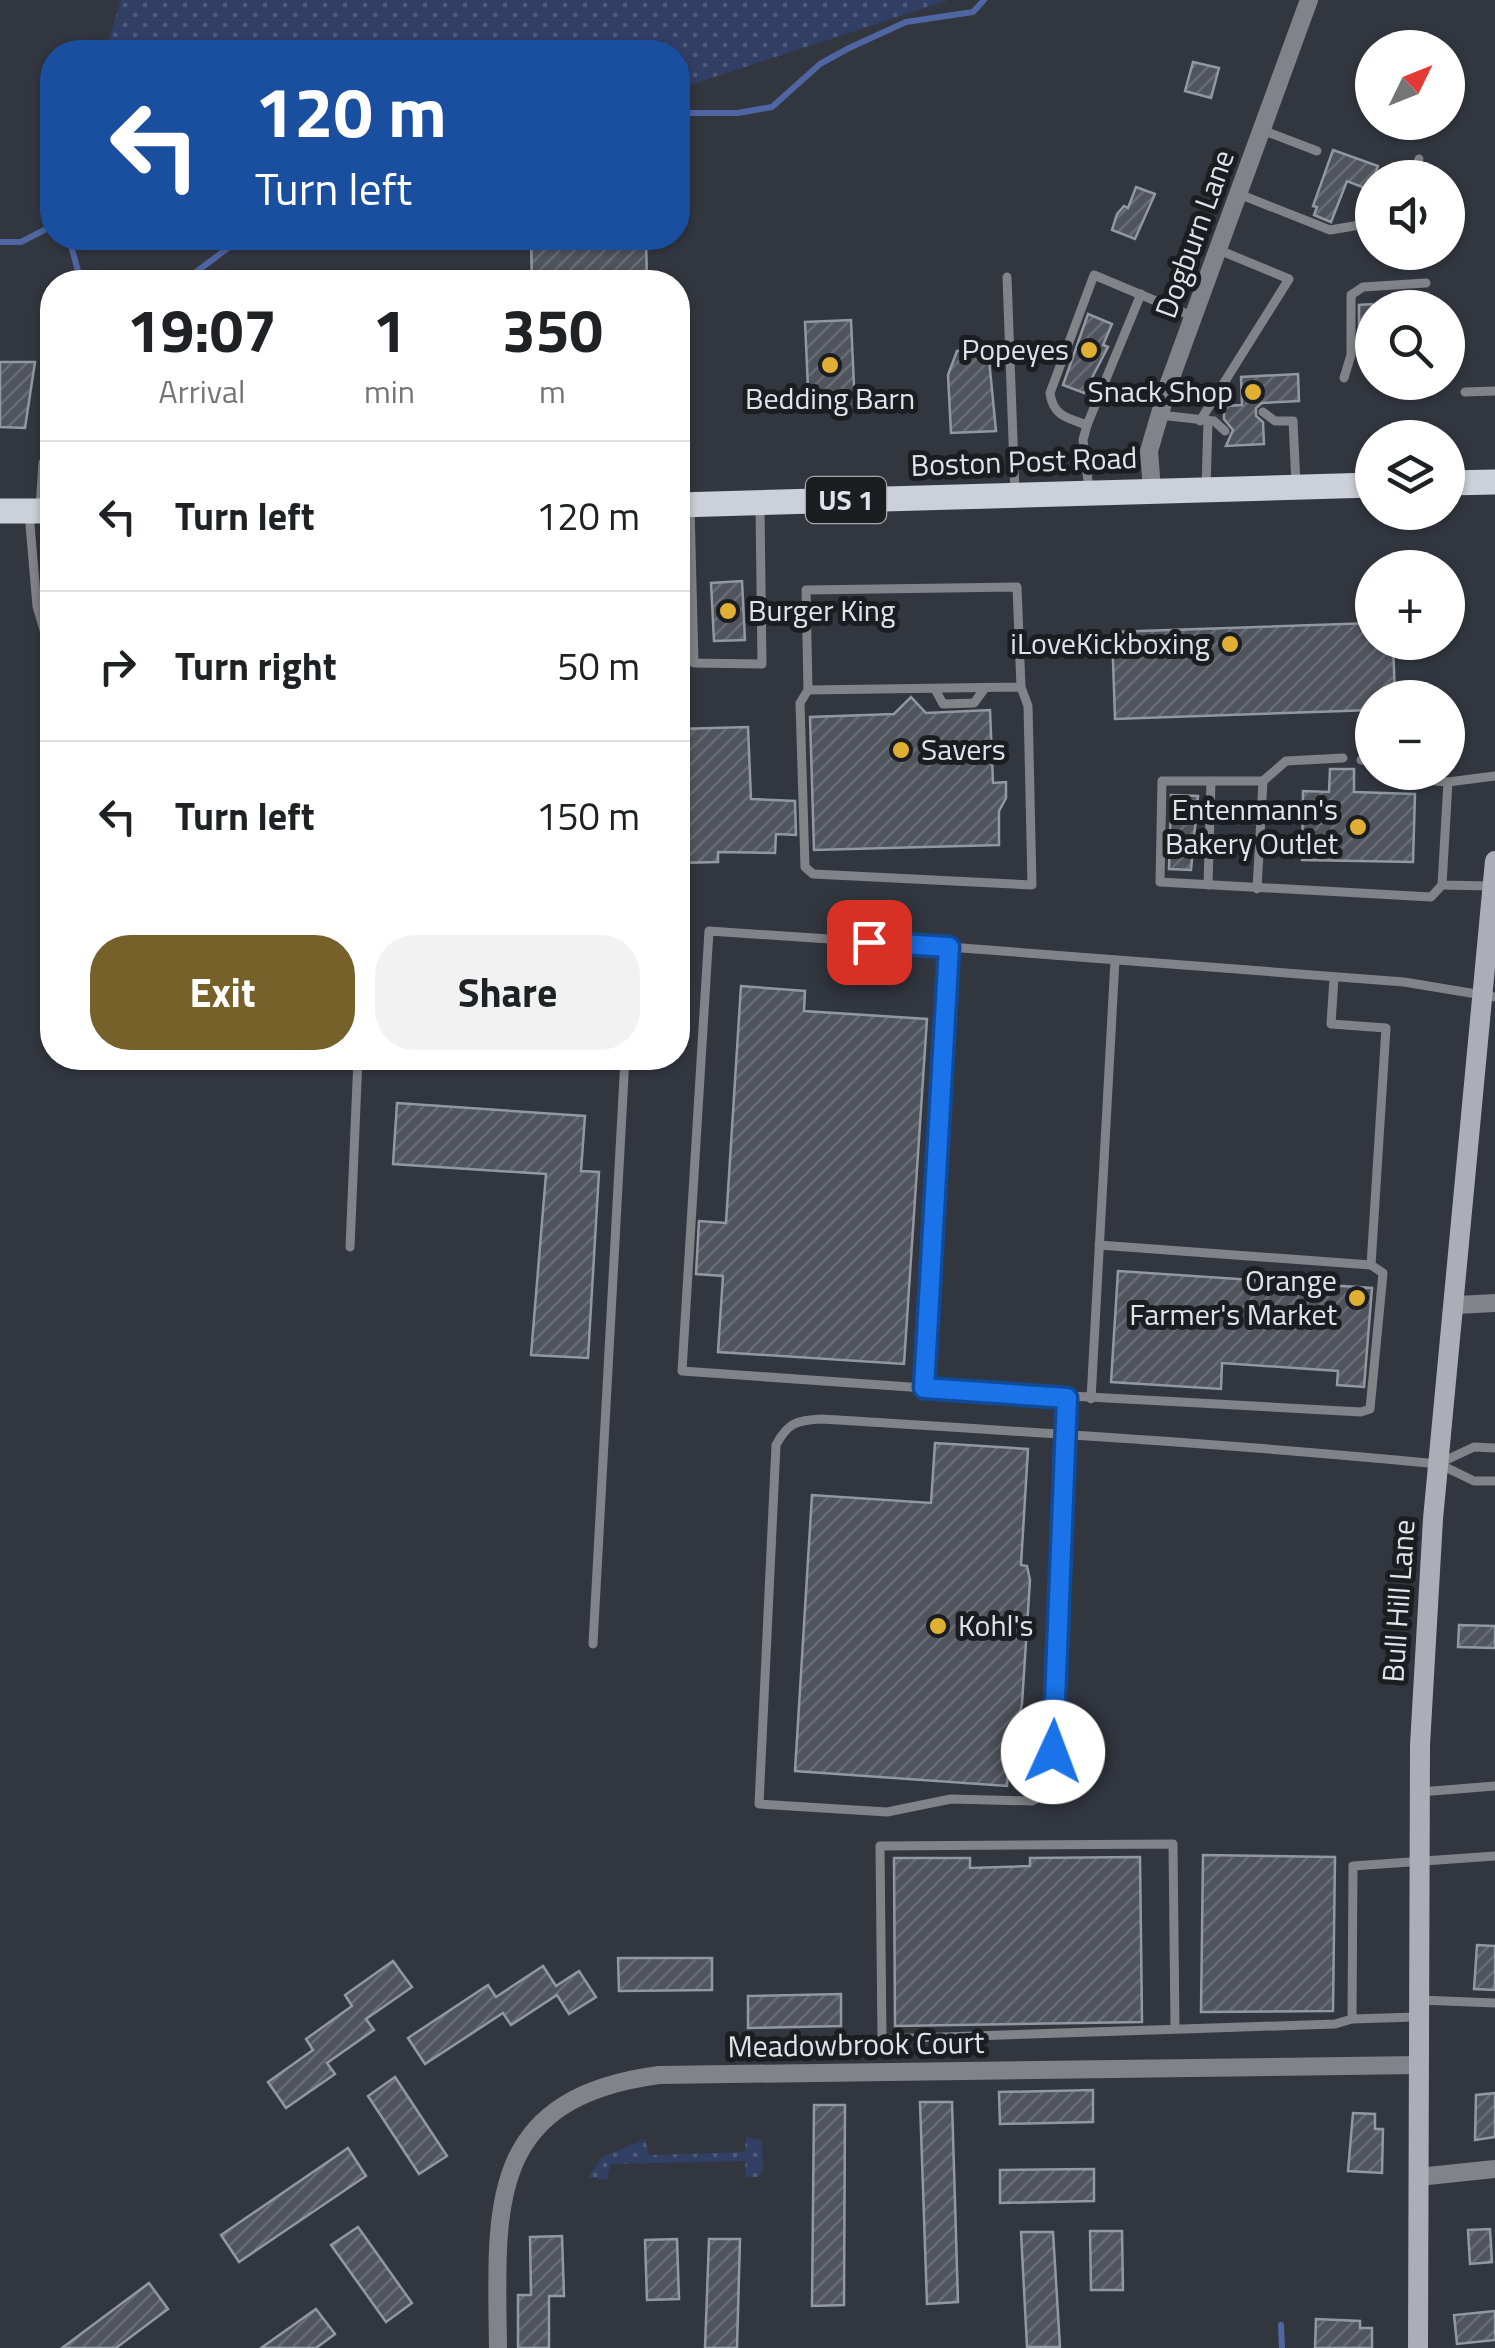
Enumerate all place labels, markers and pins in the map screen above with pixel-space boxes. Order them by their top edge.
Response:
place label: Popeyes [961,326,1069,372]
marker: Popeyes [1078,339,1100,361]
marker: Bedding Barn [819,354,841,376]
place label: Snack Shop [1088,368,1233,414]
place label: Bedding Barn [745,375,915,421]
marker: Snack Shop [1242,381,1264,403]
place label: Burger King [748,587,895,633]
marker: Burger King [717,600,739,622]
place label: iLoveKickboxing [1010,620,1210,666]
marker: iLoveKickboxing [1219,633,1241,655]
place label: Savers [921,726,1006,772]
marker: Savers [890,739,912,761]
place label: Entenmann's Bakery Outlet [1165,786,1338,866]
marker: Entenmann's Bakery Outlet [1347,816,1369,838]
pin [827,900,912,985]
place label: Orange Farmer's Market [1129,1257,1337,1337]
marker: Orange Farmer's Market [1346,1287,1368,1309]
place label: Kohl's [958,1602,1034,1648]
marker: Kohl's [927,1615,949,1637]

